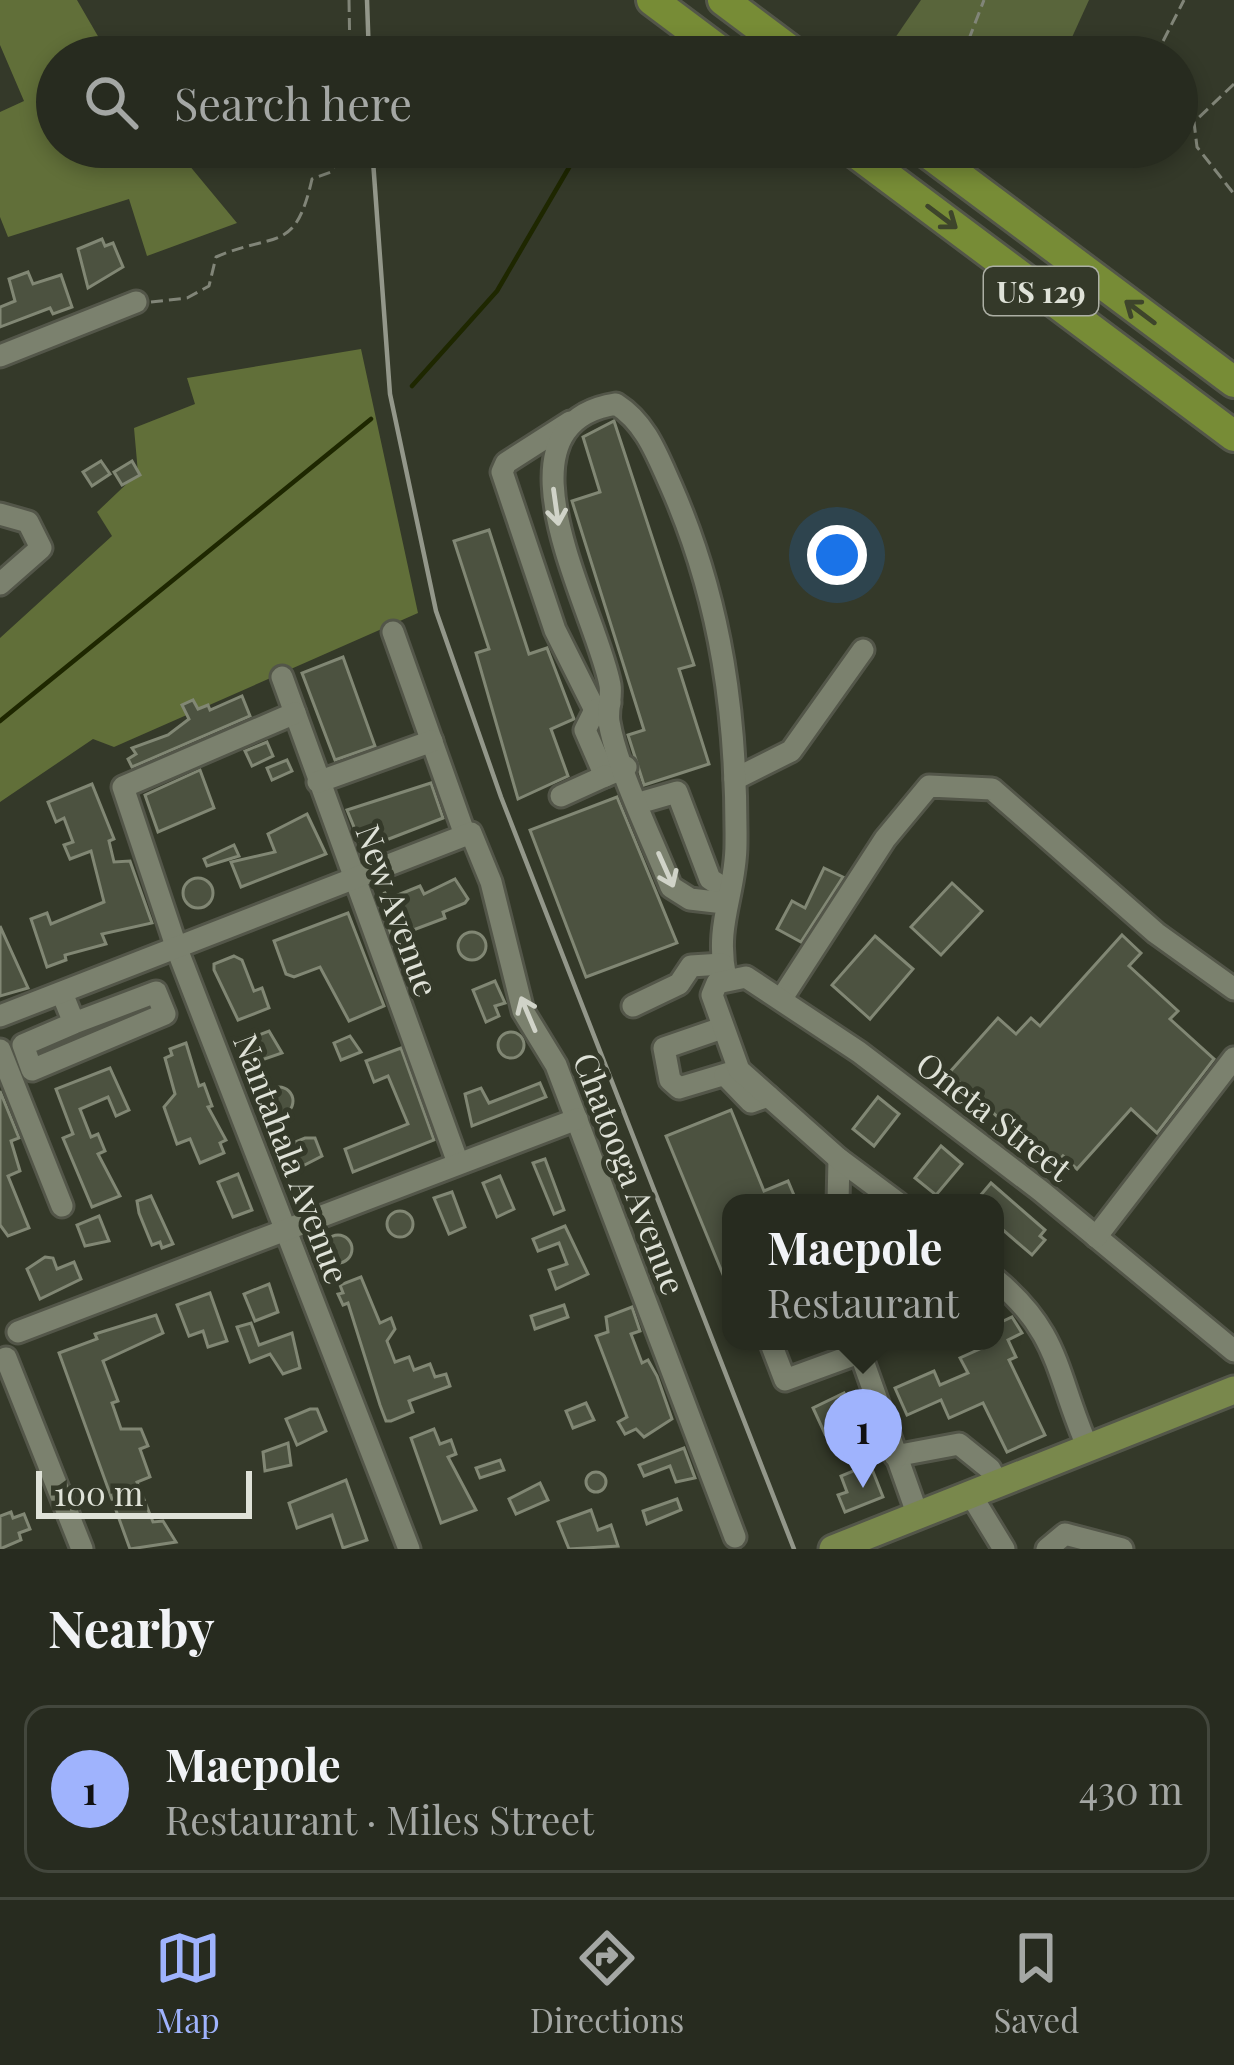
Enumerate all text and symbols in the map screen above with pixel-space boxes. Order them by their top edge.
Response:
search box [36,36,1198,168]
icon: search [78,69,144,135]
text: Search here [174,72,412,132]
one-way arrow [925,204,958,230]
road number: US 129 [984,267,1098,315]
one-way arrow [1124,299,1157,325]
one-way arrow [546,487,568,526]
your location [807,525,867,585]
street label: New Avenue [348,818,450,1002]
one-way arrow [656,852,678,888]
one-way arrow [516,996,537,1033]
street label: Nantahala Avenue [225,1027,361,1289]
street label: Oneta Street [908,1041,1083,1190]
street label: Chatooga Avenue [565,1046,697,1300]
popup [722,1194,1004,1350]
text: Maepole [767,1216,943,1276]
text: Restaurant [767,1276,959,1328]
pin: 1 [824,1389,902,1488]
scale bar [36,1465,252,1518]
text: 100 m [54,1470,143,1514]
text: Nearby [48,1593,214,1661]
text: Maepole [165,1733,341,1793]
text: 1 [83,1763,97,1815]
text: 430 m [1079,1763,1183,1815]
text: Restaurant · Miles Street [165,1793,594,1845]
tab: Map [155,1925,221,2041]
tab: Directions [530,1925,684,2041]
tab: Saved [994,1925,1079,2041]

